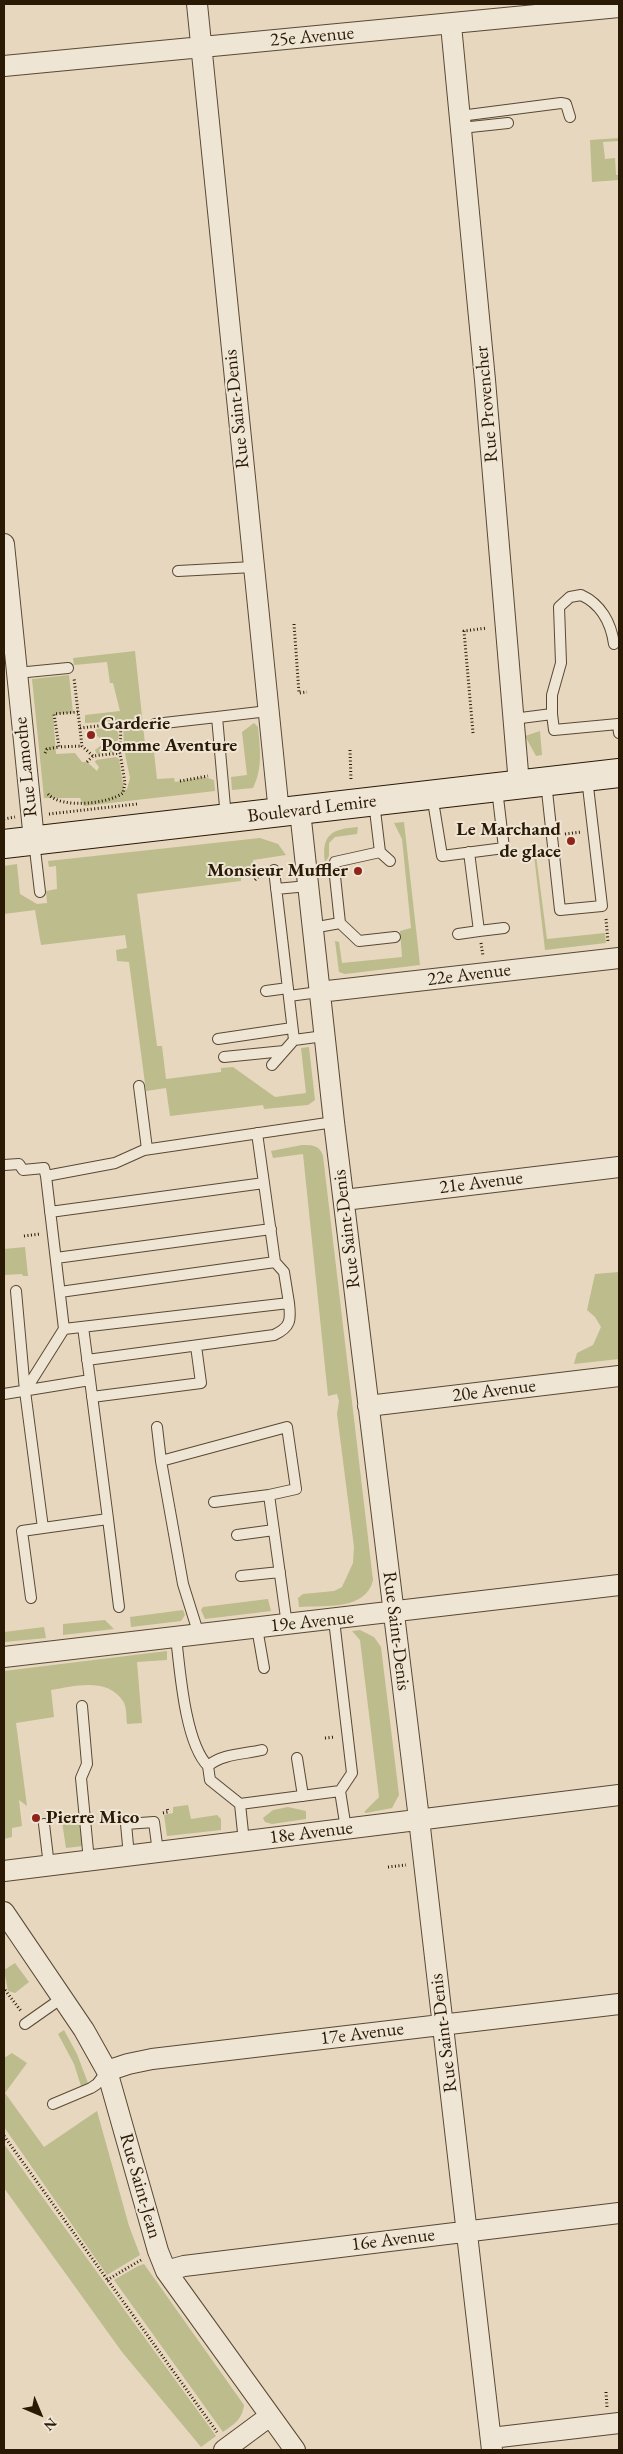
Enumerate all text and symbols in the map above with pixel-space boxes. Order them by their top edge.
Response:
street label: 25e Avenue [269,22,355,52]
street label: Rue Provencher [471,345,503,463]
street label: Rue Saint-Denis [219,348,255,470]
place label: Garderie Pomme Aventure [101,713,237,757]
street label: Rue Lamothe [9,716,43,818]
marker: Garderie Pomme Aventure [85,729,97,741]
street label: Boulevard Lemire [246,790,378,828]
place label: Le Marchand de glace [456,819,561,863]
marker: Le Marchand de glace [565,835,577,847]
place label: Monsieur Muffler [207,860,348,882]
marker: Monsieur Muffler [352,865,364,877]
street label: 22e Avenue [426,959,512,991]
street label: 21e Avenue [438,1167,524,1199]
street label: Rue Saint-Denis [328,1168,366,1290]
street label: 20e Avenue [451,1375,537,1407]
street label: Rue Saint-Denis [377,1570,415,1692]
street label: 19e Avenue [269,1606,355,1638]
place label: Pierre Mico [46,1807,139,1829]
marker: Pierre Mico [30,1812,42,1824]
street label: 18e Avenue [268,1817,354,1849]
street label: Rue Saint-Denis [425,1972,463,2094]
street label: 17e Avenue [319,2018,405,2050]
street label: Rue Saint-Jean [114,2131,166,2241]
street label: 16e Avenue [350,2224,436,2256]
north arrow [15,2389,65,2439]
text: N [40,2414,61,2435]

